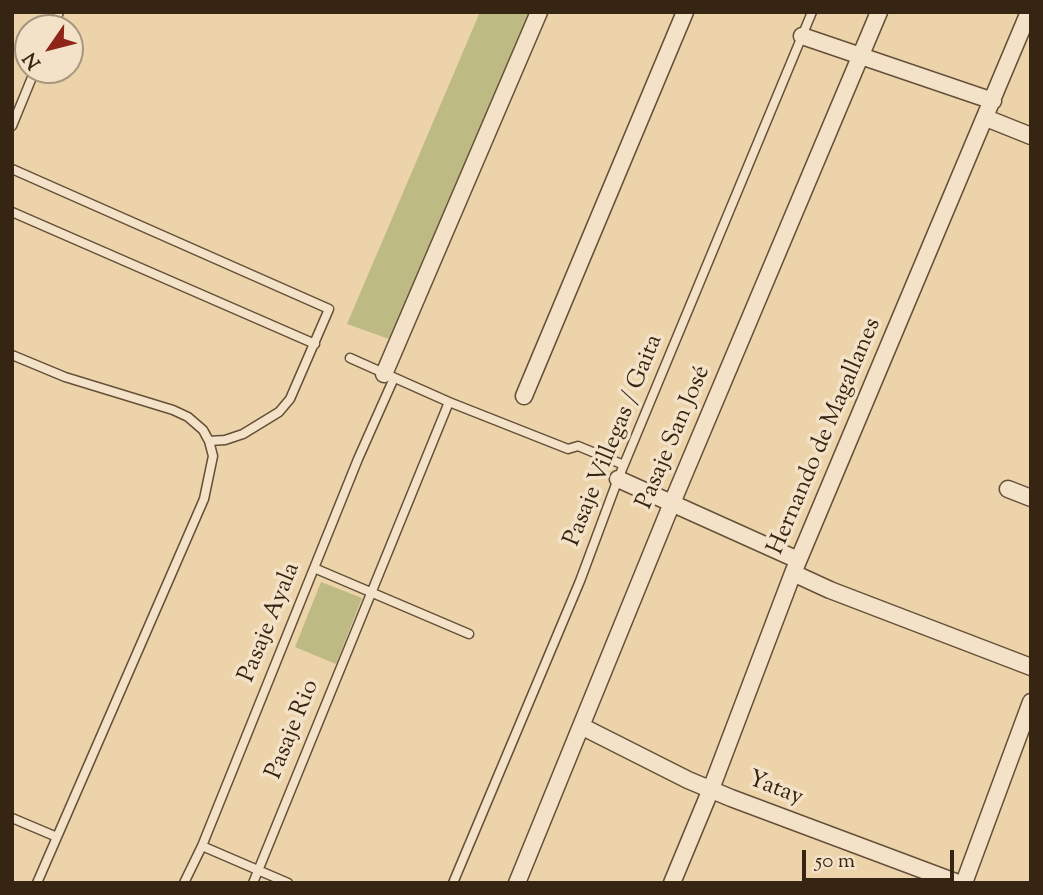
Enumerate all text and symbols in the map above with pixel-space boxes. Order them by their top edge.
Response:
north arrow [14,14,84,84]
text: N [18,46,48,74]
street label: Hernando de Magallanes [763,314,889,560]
street label: Pasaje Villegas / Gaita [559,331,671,551]
street label: Pasaje San José [632,362,718,514]
street label: Pasaje Ayala [234,559,308,687]
street label: Pasaje Rio [261,676,327,784]
street label: Yatay [743,766,807,814]
scale bar [805,836,957,880]
text: 50 m [815,847,855,877]

